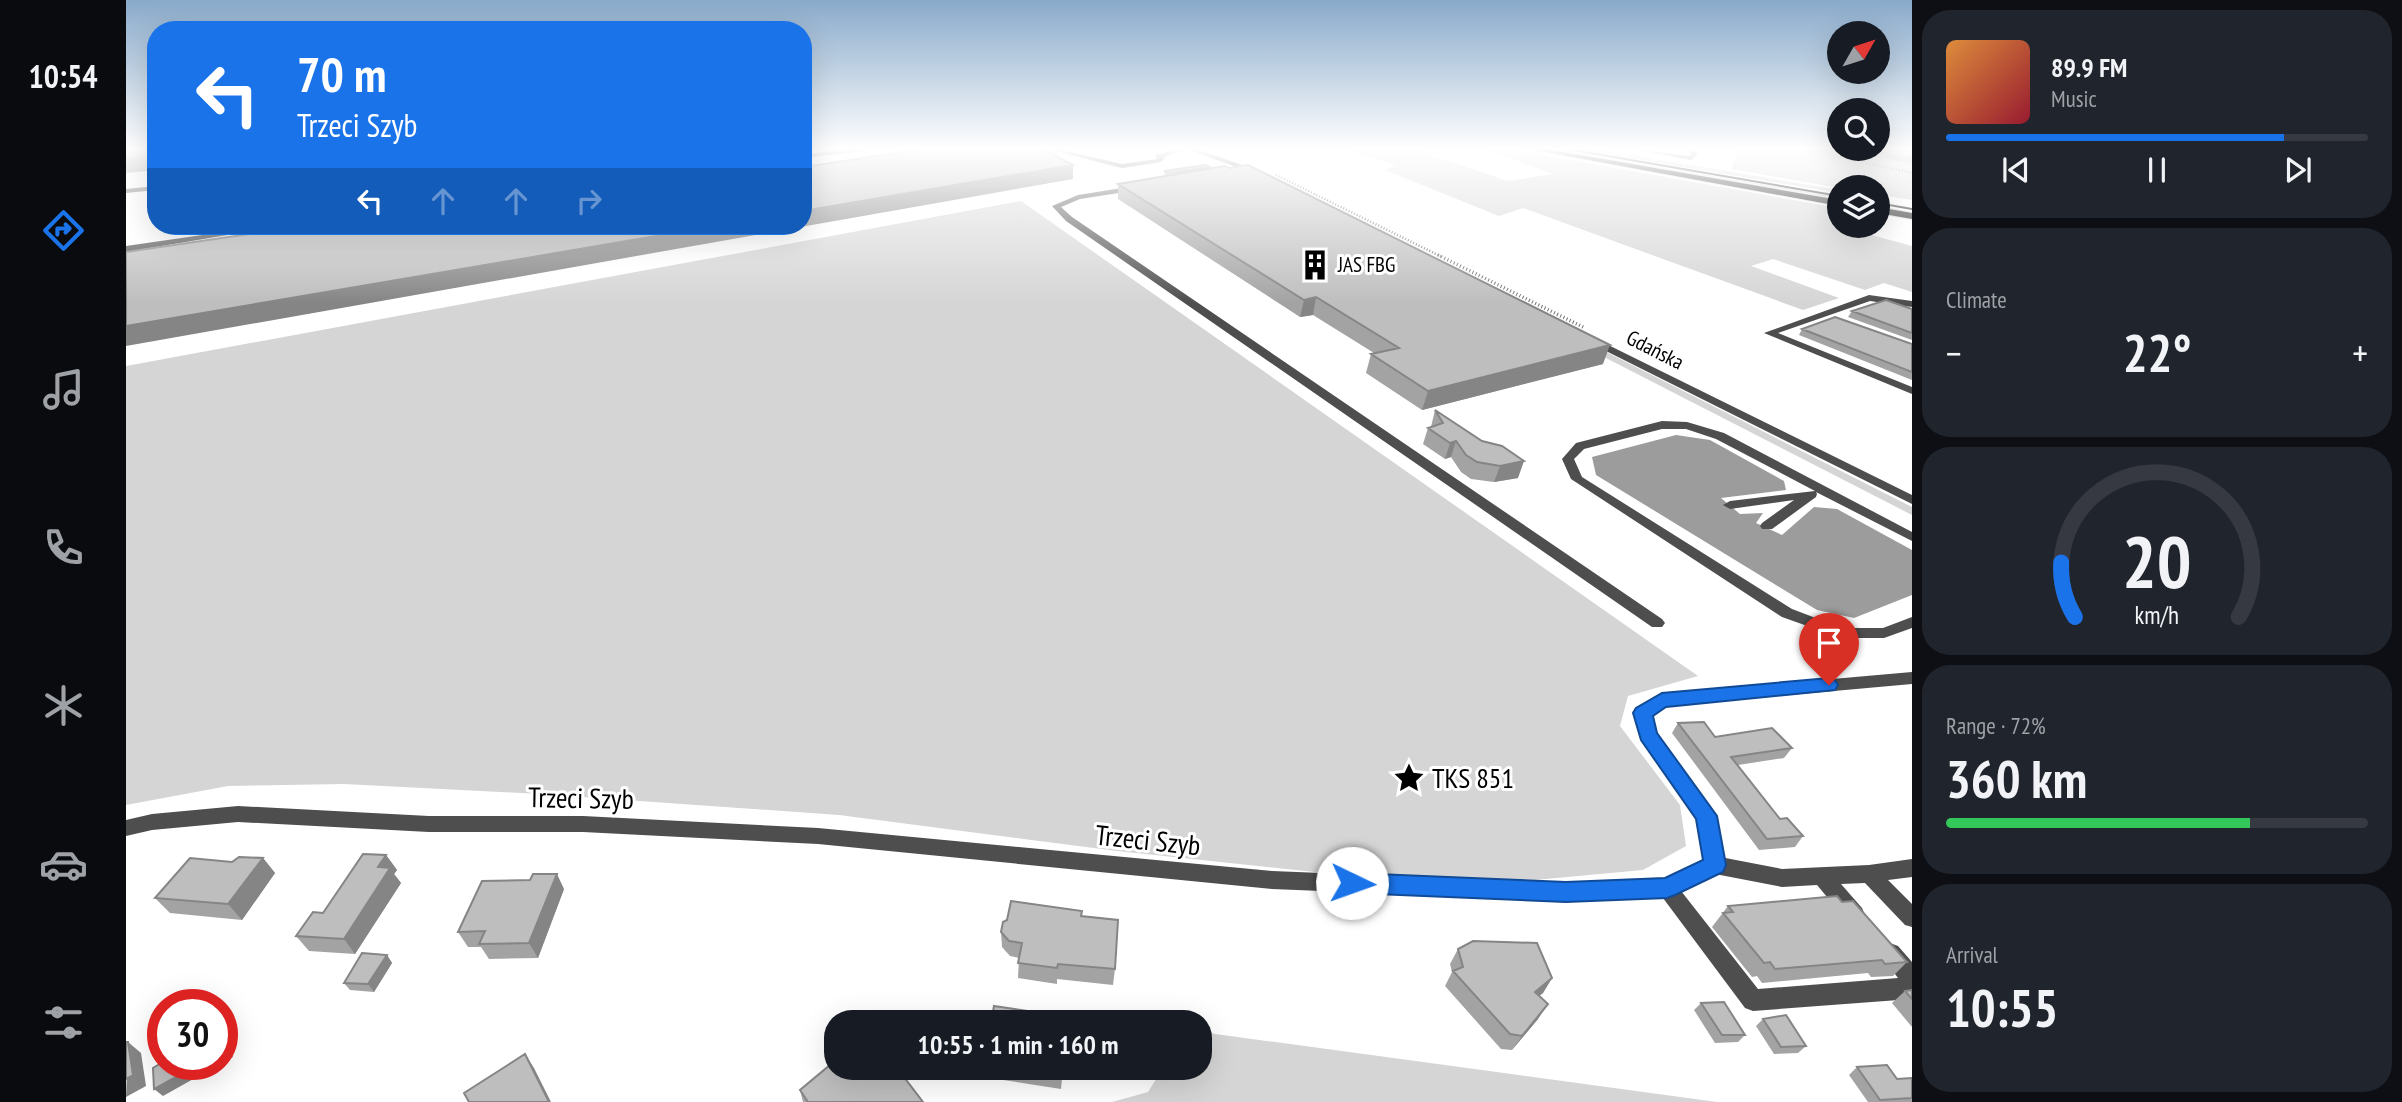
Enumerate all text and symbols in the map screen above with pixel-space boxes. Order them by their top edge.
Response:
north arrow [1827,21,1890,84]
map controls [1827,21,1890,238]
text: 70 m [297,42,386,106]
icon: left [182,49,273,140]
text: 89.9 FM [2051,51,2127,84]
text: 10:54 [28,55,98,97]
text: Music [2051,84,2097,113]
button: search [1827,98,1890,161]
text: Trzeci Szyb [297,104,418,146]
icon: previous [1997,151,2035,189]
icon: pause [2138,151,2176,189]
icon: next [2279,151,2317,189]
button: layers [1827,175,1890,238]
icon: left [351,182,389,220]
icon: ahead [424,182,462,220]
icon: ahead [497,182,535,220]
icon: right [570,182,608,220]
icon: directions [39,206,88,255]
building icon: JAS FBG [1298,248,1332,282]
place label: JAS FBG [1337,251,1395,278]
text: Climate [1946,285,2007,314]
text: 22° [2123,319,2191,386]
street label: Gdańska [1622,324,1688,375]
text: − [1946,328,1962,377]
text: + [2352,328,2368,377]
icon: music [39,365,88,414]
text: 20 [2122,513,2192,607]
icon: phone [39,523,88,572]
text: km/h [2135,599,2179,631]
pin [1799,613,1859,685]
icon: arrive [1810,624,1848,662]
icon: climate [39,681,88,730]
text: Range · 72% [1946,711,2046,740]
text: 360 km [1946,745,2087,812]
place label: TKS 851 [1432,759,1514,796]
place icon: TKS 851 [1392,761,1426,795]
street label: Trzeci Szyb [528,778,634,817]
street label: Trzeci Szyb [1094,816,1202,863]
icon: car [39,840,88,889]
position arrow [1315,846,1389,920]
text: Arrival [1946,940,1998,969]
text: 10:55 [1946,974,2058,1041]
speed limit sign: 30 [147,989,238,1080]
icon: filters [39,998,88,1047]
text: 10:55 · 1 min · 160 m [918,1028,1118,1061]

